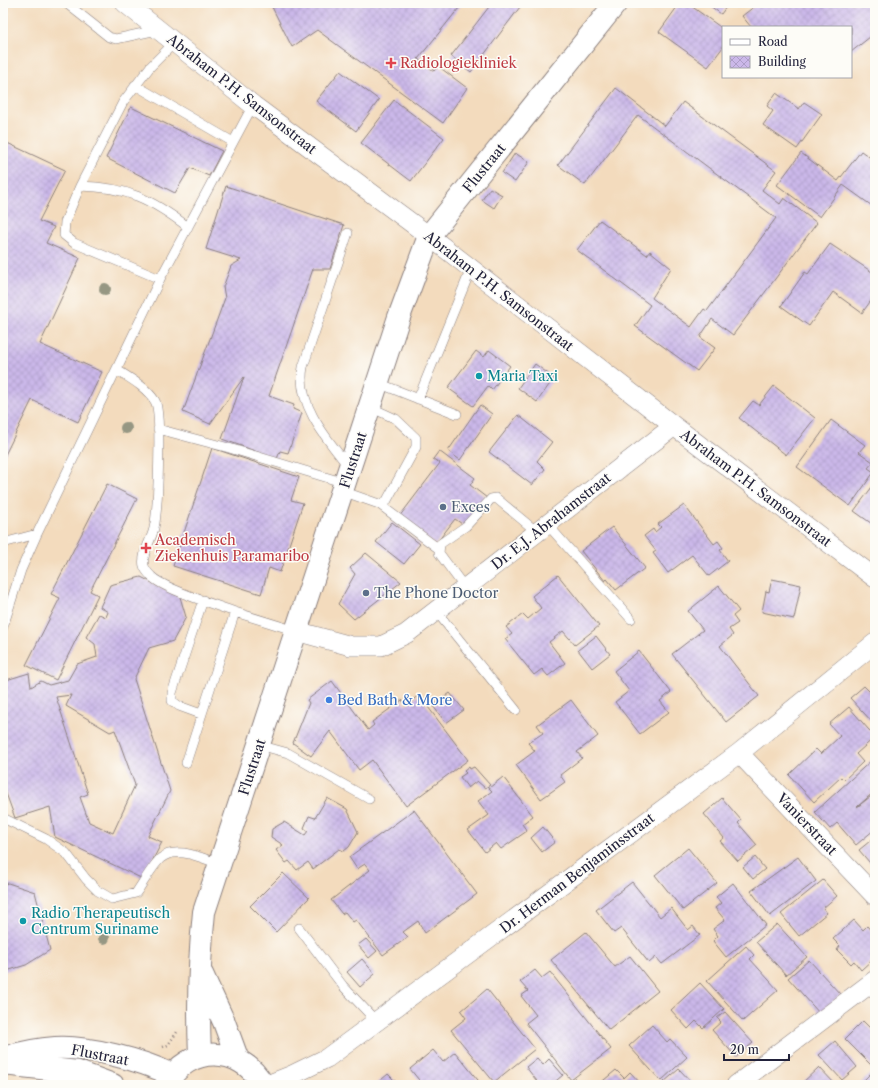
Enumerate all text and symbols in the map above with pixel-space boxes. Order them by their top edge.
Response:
legend [722,26,852,78]
street label: Abraham P.H. Samsonstraat [163,29,320,158]
text: Road [758,34,788,49]
place label: Radiologiekliniek [400,54,518,72]
text: Building [758,54,806,69]
marker: Radiologiekliniek [385,57,397,69]
street label: Flustraat [459,140,509,196]
street label: Abraham P.H. Samsonstraat [420,226,577,355]
place label: Maria Taxi [487,367,558,385]
marker: Maria Taxi [474,371,484,381]
street label: Abraham P.H. Samsonstraat [676,425,835,551]
street label: Flustraat [335,429,371,491]
street label: Dr. E.J. Abrahamstraat [488,469,614,573]
place label: Exces [451,498,490,516]
marker: Exces [438,502,448,512]
place label: Academisch Ziekenhuis Paramaribo [154,531,309,565]
marker: Academisch Ziekenhuis Paramaribo [140,542,152,554]
place label: The Phone Doctor [374,584,499,602]
marker: The Phone Doctor [361,588,371,598]
place label: Bed Bath & More [337,691,453,709]
marker: Bed Bath & More [324,695,334,705]
street label: Flustraat [234,736,270,798]
street label: Vanierstraat [772,788,841,859]
street label: Dr. Herman Benjaminsstraat [496,809,658,937]
place label: Radio Therapeutisch Centrum Suriname [31,904,170,938]
marker: Radio Therapeutisch Centrum Suriname [18,916,28,926]
scale bar [724,1036,789,1062]
street label: Flustraat [70,1041,130,1069]
text: 20 m [730,1042,759,1057]

